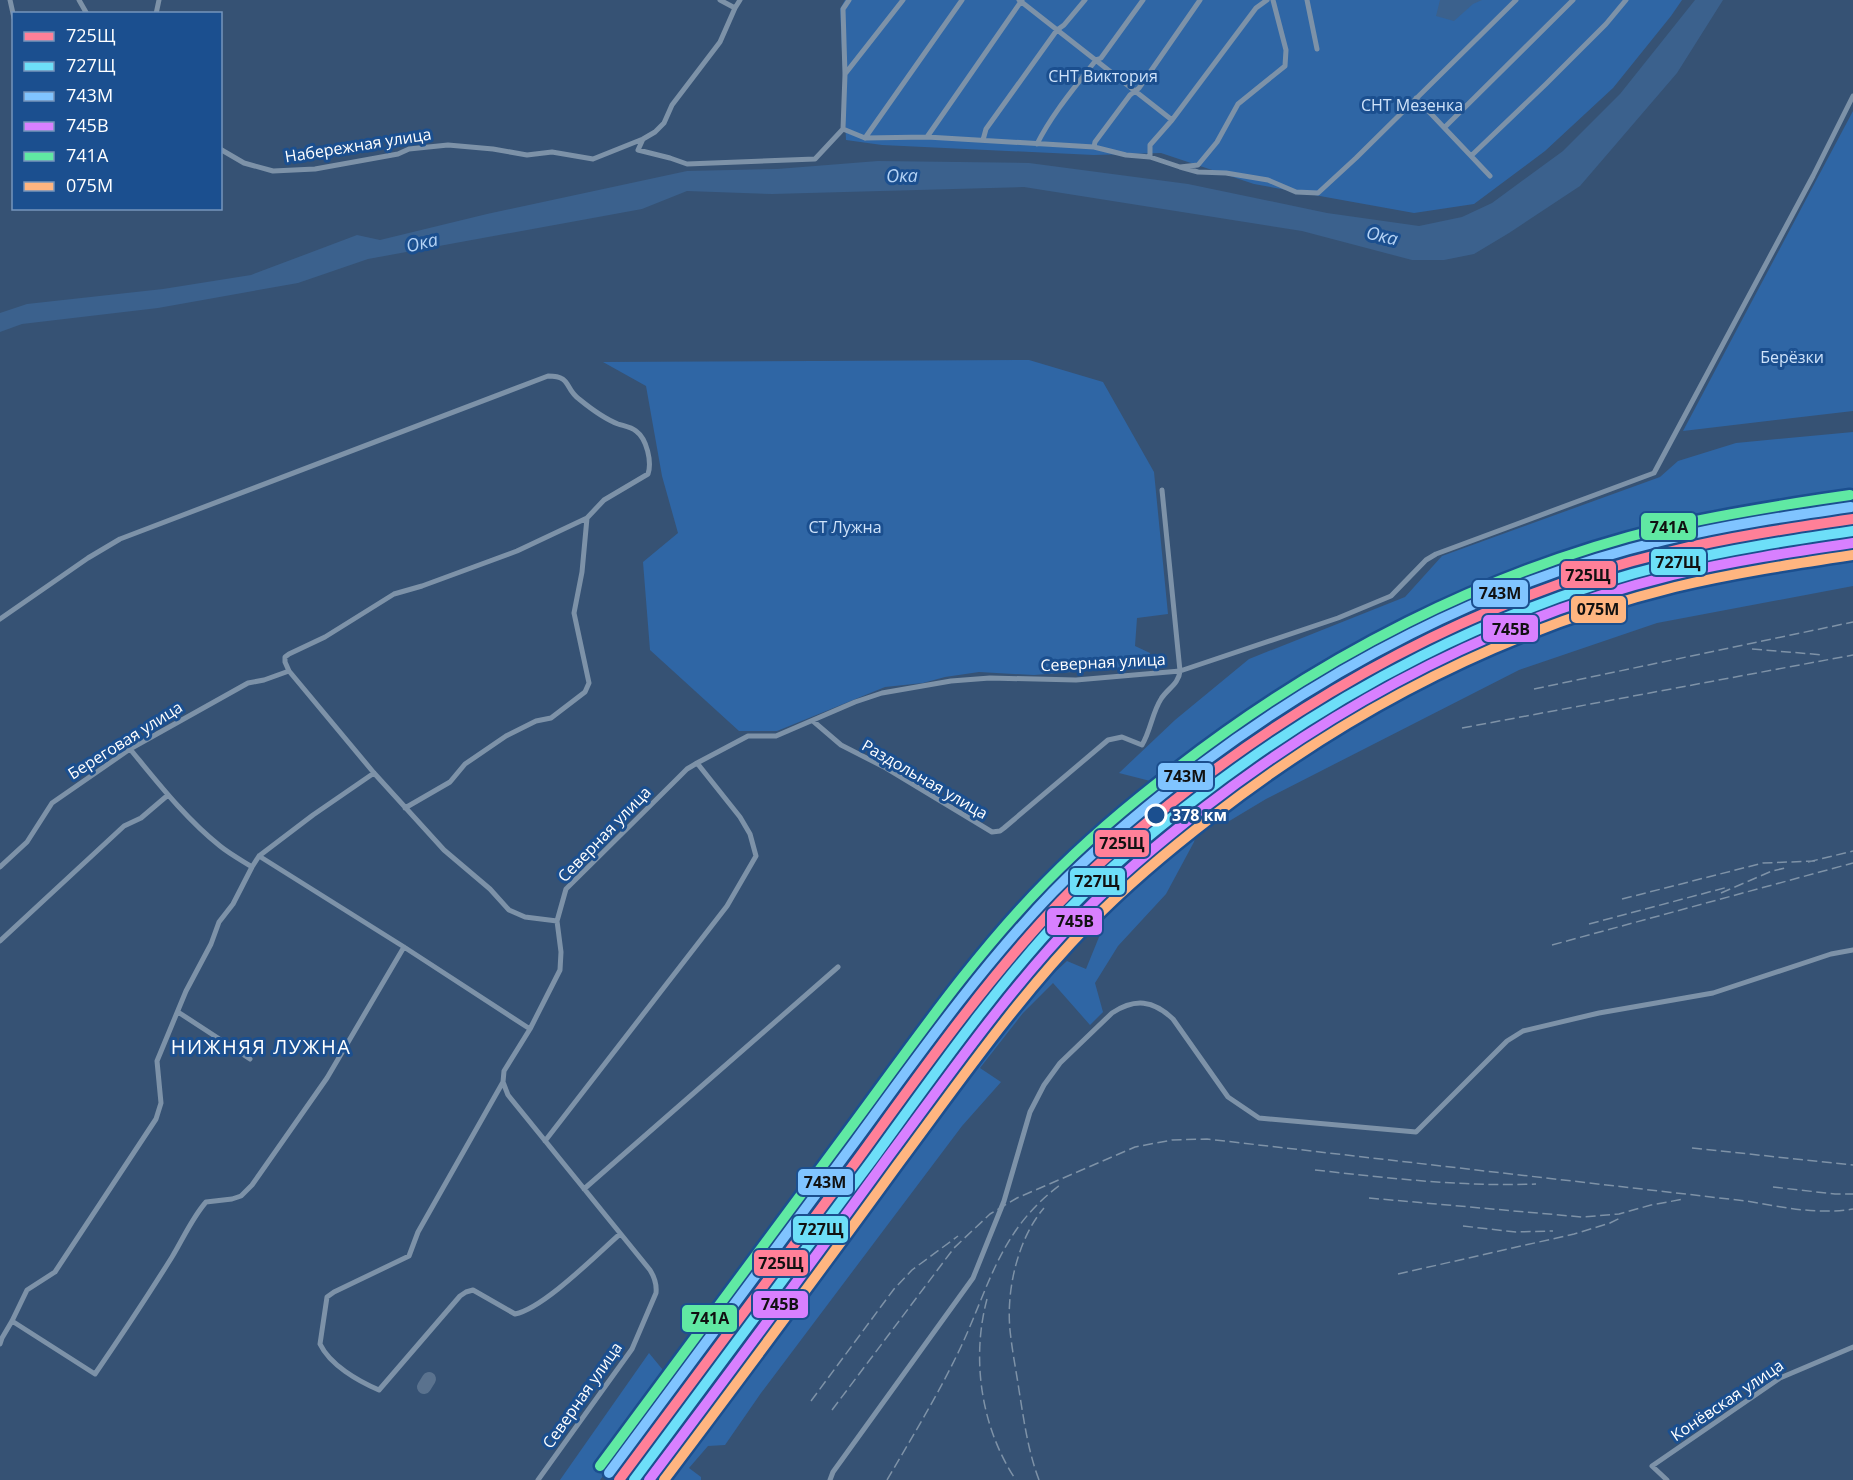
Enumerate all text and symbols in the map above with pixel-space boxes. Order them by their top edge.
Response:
legend [12,12,222,210]
text: 725Щ [66,23,116,47]
text: 727Щ [66,53,116,77]
park label: СНТ Виктория [1048,65,1158,87]
text: 743М [66,83,113,107]
park label: СНТ Мезенка [1361,94,1463,116]
text: 745В [66,113,109,137]
street label: Набережная улица [283,123,433,167]
text: 741А [66,143,109,167]
water label: Ока [886,163,918,187]
text: 075М [66,173,113,197]
water label: Ока [1364,220,1400,250]
water label: Ока [404,227,440,257]
park label: Берёзки [1760,346,1824,368]
line badge: 741А [1640,512,1697,541]
park label: СТ Лужна [808,516,882,538]
text: 741А [1650,516,1689,538]
line badge: 727Щ [1650,548,1707,576]
text: 727Щ [1655,551,1701,573]
line badge: 725Щ [1560,560,1617,589]
text: 725Щ [1565,564,1611,586]
line badge: 743М [1472,579,1529,608]
text: 743М [1479,582,1521,604]
line badge: 075М [1570,595,1627,624]
text: 075М [1577,598,1619,620]
line badge: 745В [1482,614,1539,643]
text: 745В [1492,618,1530,640]
street label: Северная улица [1040,648,1166,676]
street label: Береговая улица [63,696,187,784]
street label: Раздольная улица [858,734,992,824]
line badge: 743М [1157,762,1214,791]
text: 743М [1164,765,1206,787]
street label: Северная улица [553,781,655,887]
marker: 378 км [1145,804,1167,826]
place label: 378 км [1172,804,1227,826]
line badge: 725Щ [1094,829,1150,858]
text: 725Щ [1099,832,1145,854]
line badge: 727Щ [1069,867,1126,896]
text: 727Щ [1074,870,1120,892]
line badge: 745В [1046,907,1103,936]
text: 745В [1056,910,1094,932]
district label: НИЖНЯЯ ЛУЖНА [171,1033,351,1060]
line badge: 743М [797,1168,854,1196]
text: 743М [804,1171,846,1193]
line badge: 727Щ [792,1215,849,1244]
text: 727Щ [798,1218,844,1240]
line badge: 725Щ [753,1249,809,1277]
text: 725Щ [758,1252,804,1274]
line badge: 745В [752,1290,809,1319]
text: 745В [761,1293,799,1315]
line badge: 741А [681,1304,738,1333]
text: 741А [691,1307,730,1329]
street label: Северная улица [537,1337,627,1453]
street label: Конёвская улица [1666,1354,1788,1446]

